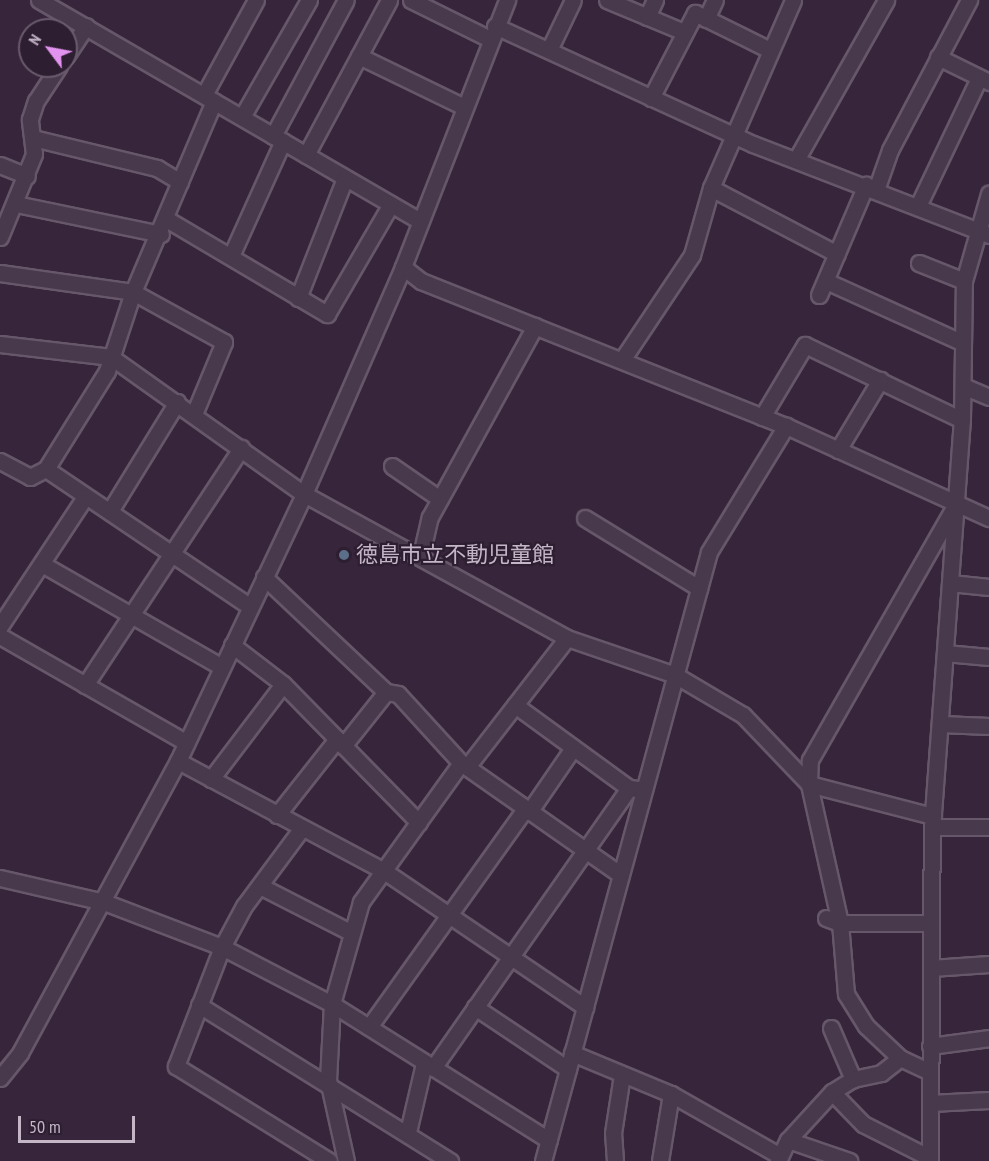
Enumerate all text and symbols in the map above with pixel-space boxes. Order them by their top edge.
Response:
north arrow [18,18,78,78]
text: N [24,31,45,48]
place label: 徳島市立不動児童館 [356,542,554,568]
marker: 徳島市立不動児童館 [337,548,351,562]
scale bar [21,1104,138,1142]
text: 50 m [29,1115,61,1138]

